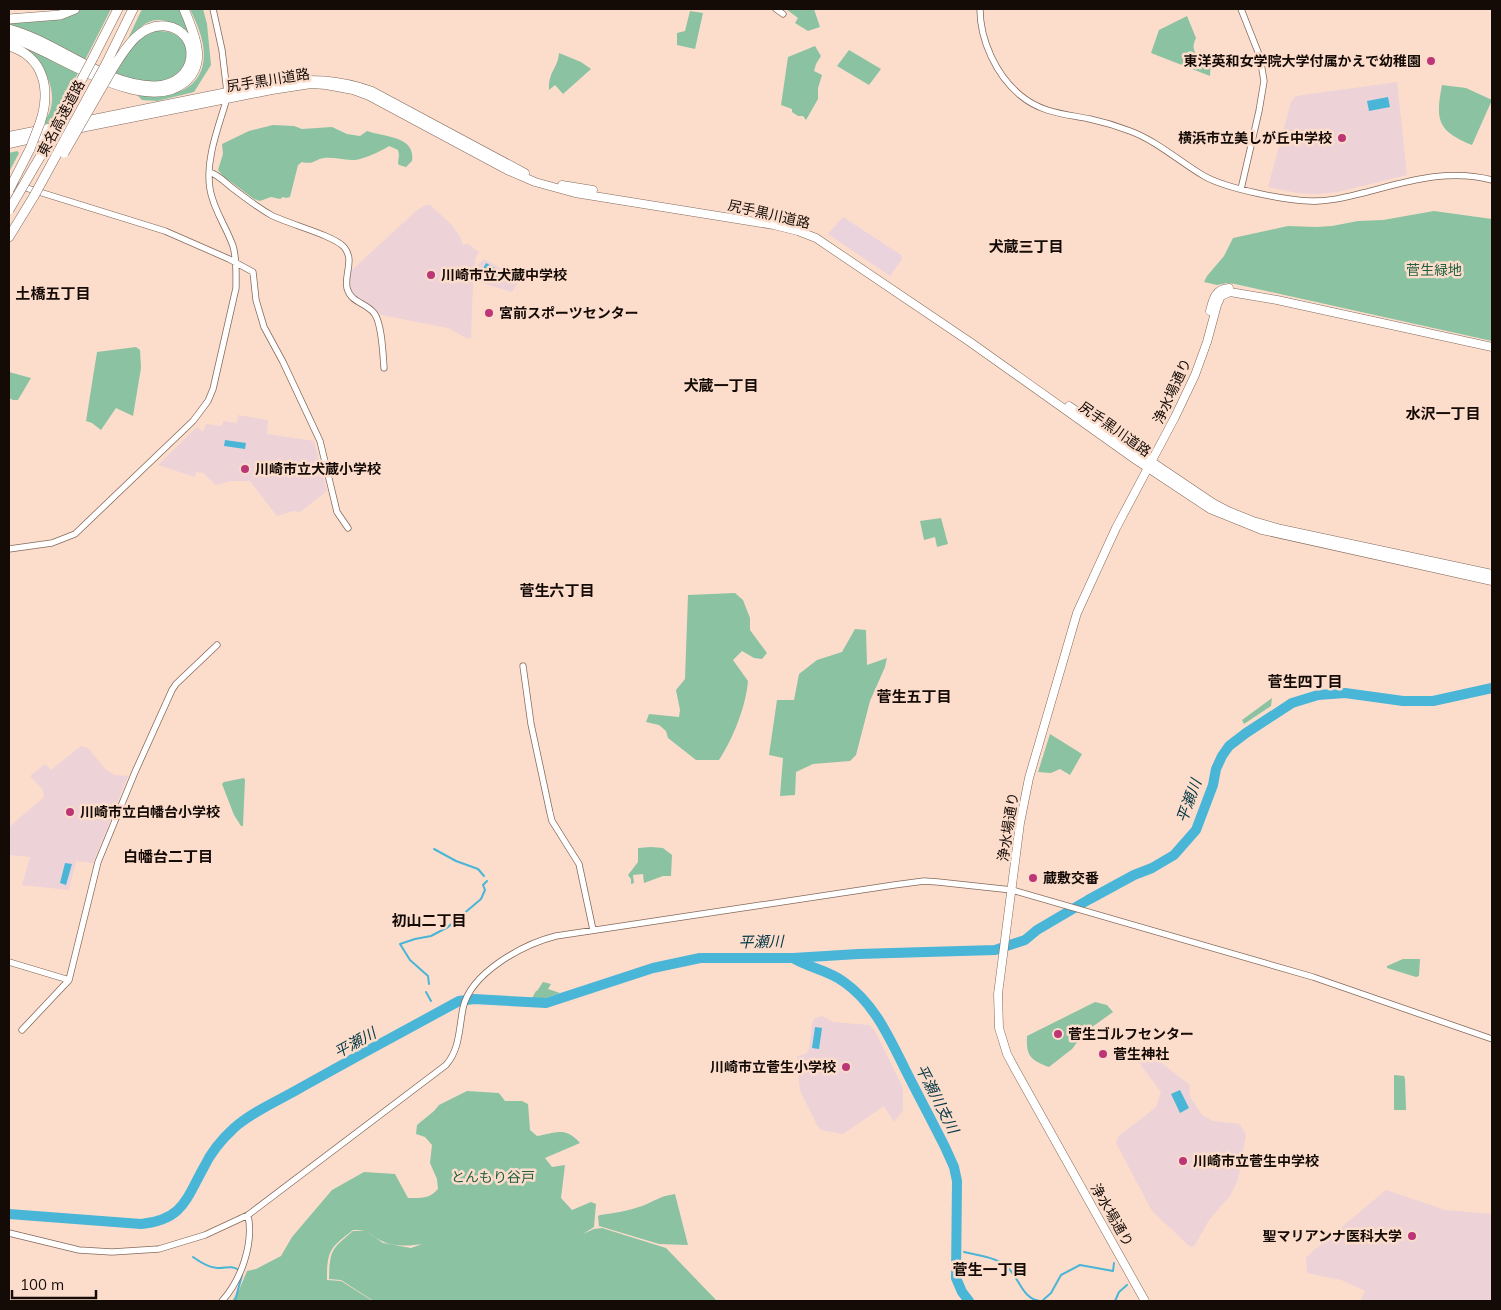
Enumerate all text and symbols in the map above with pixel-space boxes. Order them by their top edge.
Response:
place label: 東洋英和女学院大学付属かえで幼稚園 [1183,52,1421,70]
marker: 東洋英和女学院大学付属かえで幼稚園 [1425,55,1437,67]
street label: 尻手黒川道路 [225,65,311,95]
street label: 東名高速道路 [33,77,89,159]
place label: 横浜市立美しが丘中学校 [1178,129,1332,147]
marker: 横浜市立美しが丘中学校 [1336,132,1348,144]
street label: 尻手黒川道路 [726,196,812,232]
district label: 犬蔵三丁目 [988,237,1064,256]
park label: 菅生緑地 [1406,261,1462,279]
place label: 川崎市立犬蔵中学校 [441,266,567,284]
marker: 川崎市立犬蔵中学校 [425,269,437,281]
district label: 土橋五丁目 [15,284,91,303]
place label: 宮前スポーツセンター [499,304,639,322]
marker: 宮前スポーツセンター [483,307,495,319]
street label: 浄水場通り [1149,355,1195,427]
district label: 犬蔵一丁目 [683,376,759,395]
street label: 尻手黒川道路 [1075,398,1155,460]
district label: 水沢一丁目 [1405,404,1481,423]
place label: 川崎市立犬蔵小学校 [255,460,381,478]
marker: 川崎市立犬蔵小学校 [239,463,251,475]
district label: 菅生六丁目 [519,581,595,600]
district label: 菅生四丁目 [1267,672,1343,691]
district label: 菅生五丁目 [876,687,952,706]
water label: 平瀬川 [1172,775,1206,825]
street label: 浄水場通り [994,791,1022,863]
place label: 川崎市立白幡台小学校 [80,803,220,821]
marker: 川崎市立白幡台小学校 [64,806,76,818]
district label: 白幡台二丁目 [123,847,213,866]
place label: 蔵敷交番 [1043,869,1099,887]
marker: 蔵敷交番 [1027,872,1039,884]
district label: 初山二丁目 [391,911,467,930]
water label: 平瀬川 [738,932,786,951]
water label: 平瀬川 [330,1022,381,1062]
place label: 菅生ゴルフセンター [1068,1025,1194,1043]
marker: 菅生ゴルフセンター [1052,1028,1064,1040]
place label: 菅生神社 [1113,1045,1169,1063]
marker: 菅生神社 [1097,1048,1109,1060]
place label: 川崎市立菅生小学校 [710,1058,836,1076]
marker: 川崎市立菅生小学校 [840,1061,852,1073]
water label: 平瀬川支川 [912,1061,964,1138]
place label: 川崎市立菅生中学校 [1193,1152,1319,1170]
marker: 川崎市立菅生中学校 [1177,1155,1189,1167]
park label: とんもり谷戸 [451,1168,535,1186]
street label: 浄水場通り [1087,1180,1137,1250]
place label: 聖マリアンナ医科大学 [1263,1227,1402,1245]
marker: 聖マリアンナ医科大学 [1406,1230,1418,1242]
district label: 菅生一丁目 [952,1260,1028,1279]
scale bar [12,1268,96,1300]
text: 100 m [20,1275,64,1294]

